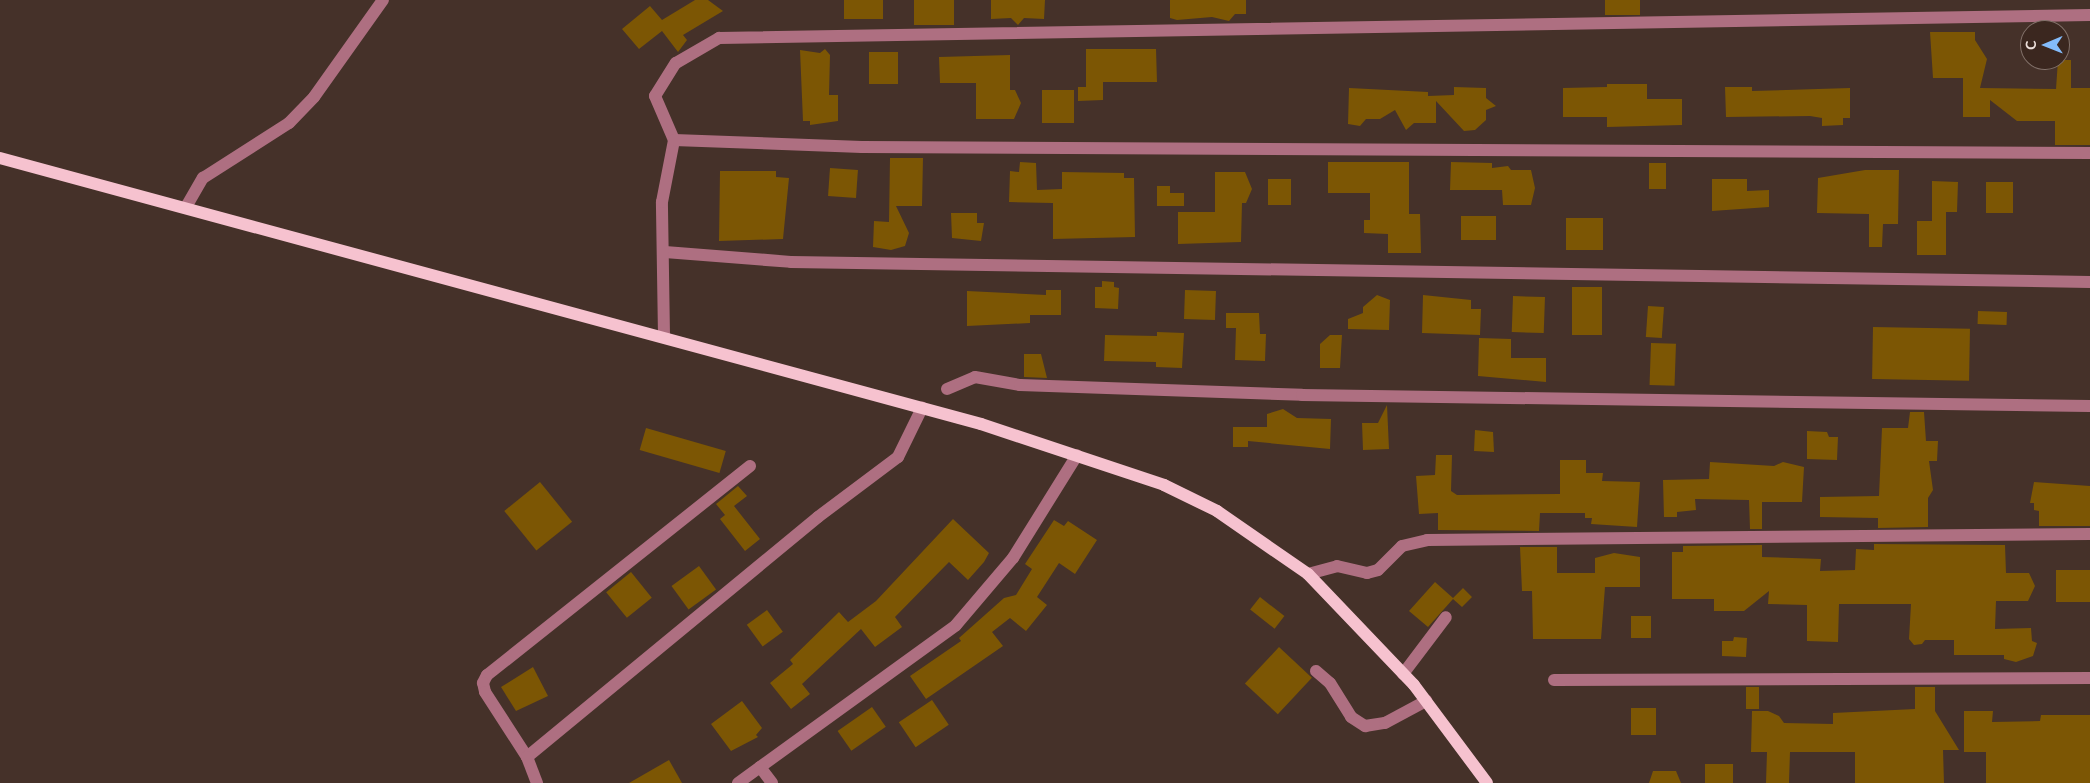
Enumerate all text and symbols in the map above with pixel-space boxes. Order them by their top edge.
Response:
north arrow [2020,20,2070,70]
text: С [2022,40,2039,50]

